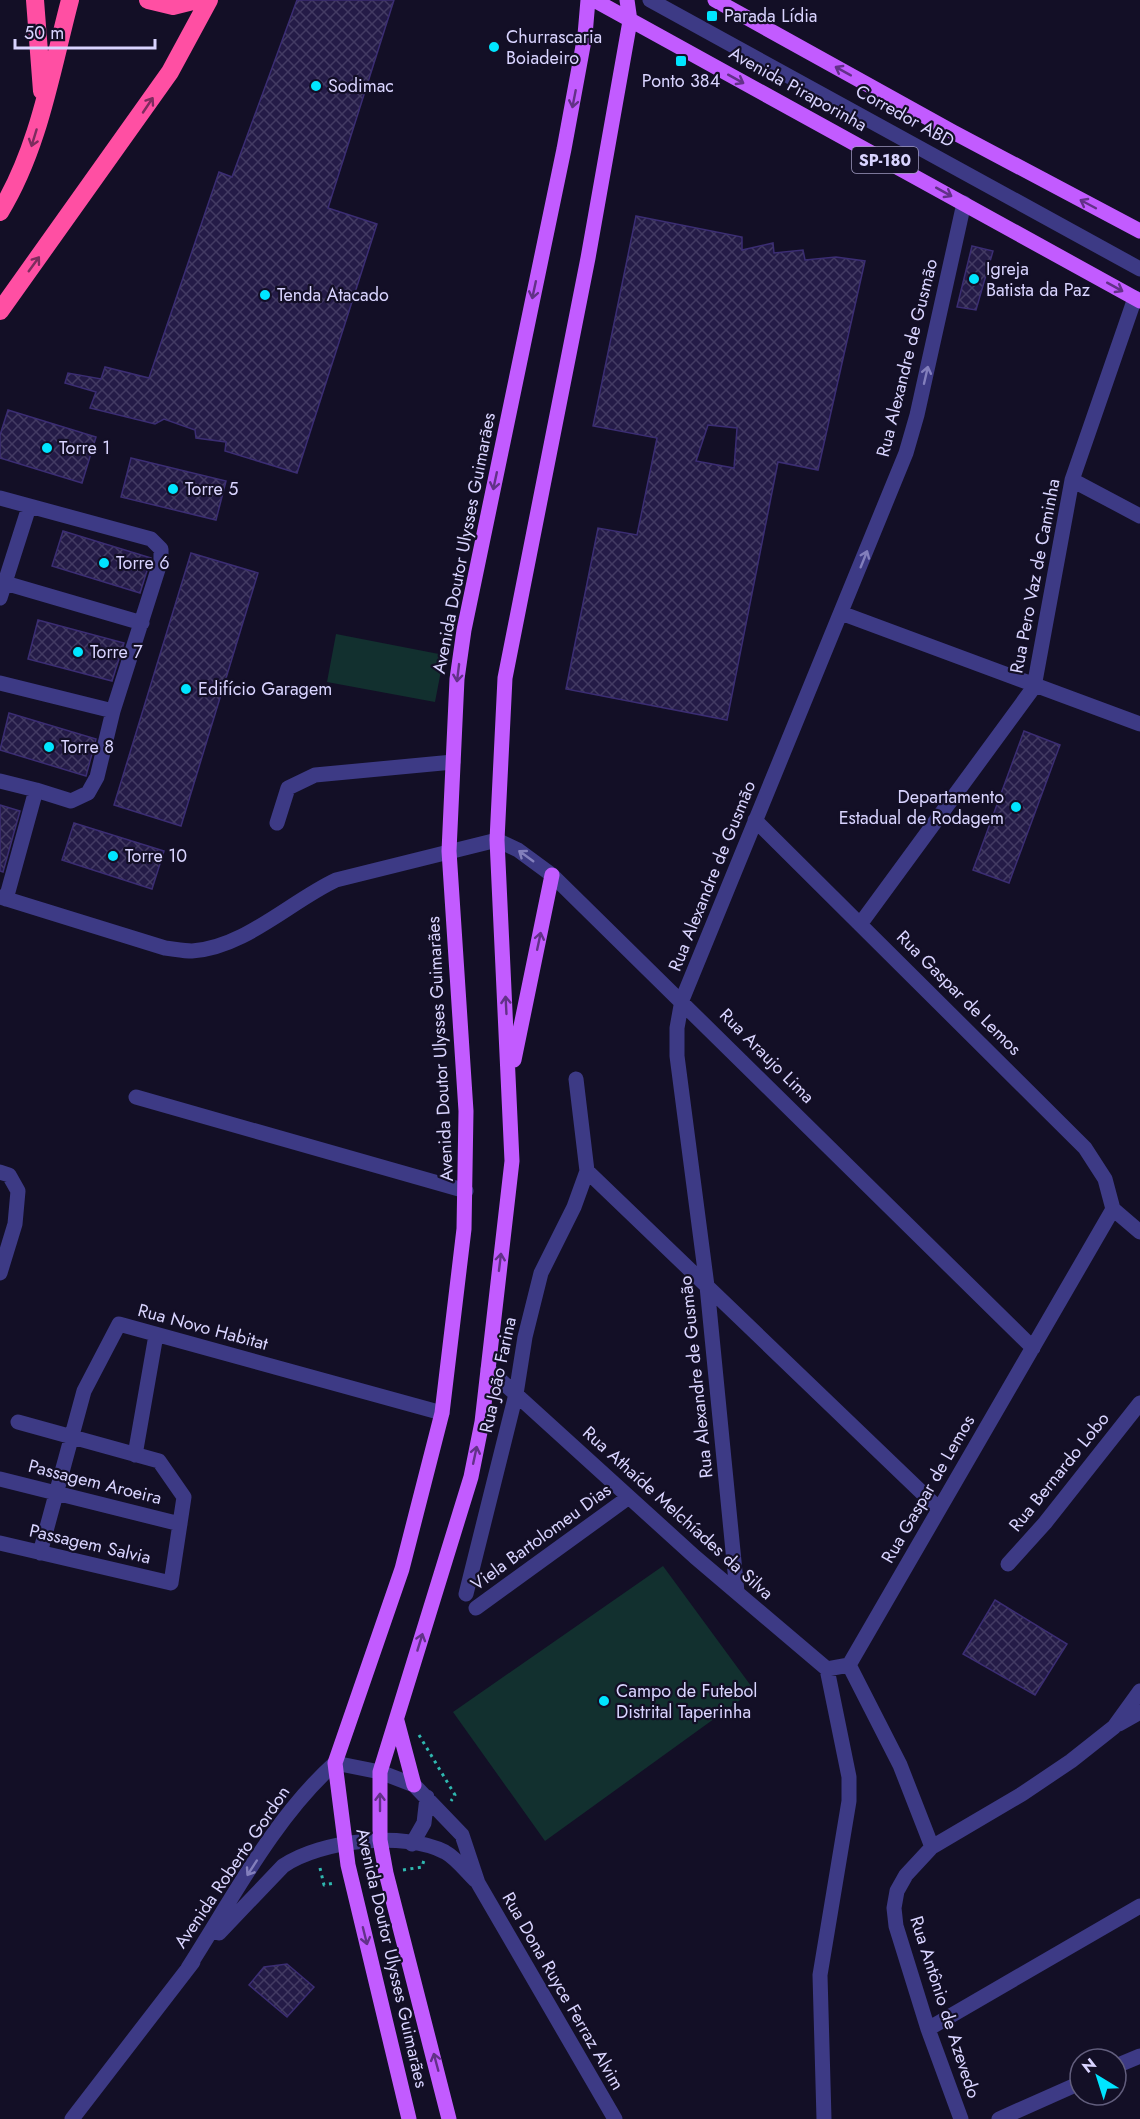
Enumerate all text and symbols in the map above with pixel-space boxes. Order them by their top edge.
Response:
place label: Parada Lídia [724,3,818,29]
marker: Parada Lídia [705,9,719,23]
scale bar [15,12,154,50]
text: 50 m [24,20,64,46]
place label: Churrascaria Boiadeiro [506,24,602,71]
marker: Churrascaria Boiadeiro [487,40,501,54]
street label: Avenida Piraporinha [724,40,872,138]
marker: Ponto 384 [674,54,688,68]
one-way arrow [835,65,852,77]
place label: Ponto 384 [642,68,720,94]
place label: Sodimac [328,73,394,99]
one-way arrow [727,74,745,85]
street label: Corredor ABD [851,78,959,154]
marker: Sodimac [309,79,323,93]
one-way arrow [568,89,579,109]
one-way arrow [142,97,154,114]
one-way arrow [28,128,39,147]
road number: SP-180 [852,147,918,173]
one-way arrow [935,187,953,198]
one-way arrow [1080,198,1098,209]
one-way arrow [28,256,41,272]
street label: Rua Alexandre de Gusmão [870,256,944,460]
place label: Igreja Batista da Paz [986,256,1091,303]
marker: Igreja Batista da Paz [967,272,981,286]
one-way arrow [528,281,540,300]
one-way arrow [1106,281,1123,293]
place label: Tenda Atacado [277,282,389,308]
marker: Tenda Atacado [258,288,272,302]
one-way arrow [921,366,933,385]
street label: Avenida Doutor Ulysses Guimarães [426,410,502,676]
place label: Torre 1 [59,435,110,461]
marker: Torre 1 [40,441,54,455]
one-way arrow [489,471,500,491]
place label: Torre 5 [185,476,238,502]
street label: Rua Pero Vaz de Caminha [1003,476,1067,676]
marker: Torre 5 [166,482,180,496]
place label: Torre 6 [116,550,170,576]
one-way arrow [859,550,870,569]
marker: Torre 6 [97,556,111,570]
place label: Torre 7 [90,639,143,665]
marker: Torre 7 [71,645,85,659]
one-way arrow [452,662,463,682]
place label: Edifício Garagem [198,676,332,702]
marker: Edifício Garagem [179,682,193,696]
place label: Torre 8 [61,734,114,760]
marker: Torre 8 [42,740,56,754]
street label: Rua Alexandre de Gusmão [662,777,762,975]
place label: Departamento Estadual de Rodagem [839,784,1004,831]
marker: Departamento Estadual de Rodagem [1009,800,1023,814]
place label: Torre 10 [125,843,187,869]
marker: Torre 10 [106,849,120,863]
one-way arrow [518,850,534,862]
street label: Avenida Doutor Ulysses Guimarães [420,916,460,1182]
street label: Rua Gaspar de Lemos [891,925,1027,1061]
one-way arrow [533,932,545,951]
one-way arrow [500,995,511,1015]
street label: Rua Araujo Lima [714,1003,820,1109]
one-way arrow [495,1252,506,1272]
street label: Rua Alexandre de Gusmão [672,1274,720,1479]
street label: Rua Novo Habitat [135,1297,272,1357]
street label: Rua João Farina [473,1315,523,1435]
street label: Rua Bernardo Lobo [1003,1407,1115,1537]
street label: Rua Gaspar de Lemos [875,1410,981,1568]
street label: Rua Athaíde Melchíades da Silva [577,1420,779,1606]
one-way arrow [470,1446,481,1465]
street label: Passagem Aroeira [26,1453,164,1511]
street label: Viela Bartolomeu Dias [465,1477,617,1597]
street label: Passagem Salvia [27,1517,153,1571]
one-way arrow [415,1633,426,1652]
place label: Campo de Futebol Distrital Taperinha [616,1678,757,1725]
marker: Campo de Futebol Distrital Taperinha [597,1694,611,1708]
street label: Avenida Roberto Gordon [168,1781,296,1953]
one-way arrow [374,1792,386,1812]
street label: Avenida Doutor Ulysses Guimarães [349,1826,435,2090]
one-way arrow [246,1859,258,1876]
street label: Rua Dona Ruyce Ferraz Alvim [496,1887,630,2095]
street label: Rua Antônio de Azevedo [903,1913,987,2102]
one-way arrow [360,1926,372,1945]
north arrow [1068,2047,1128,2107]
one-way arrow [430,2053,441,2072]
text: N [1077,2053,1101,2079]

